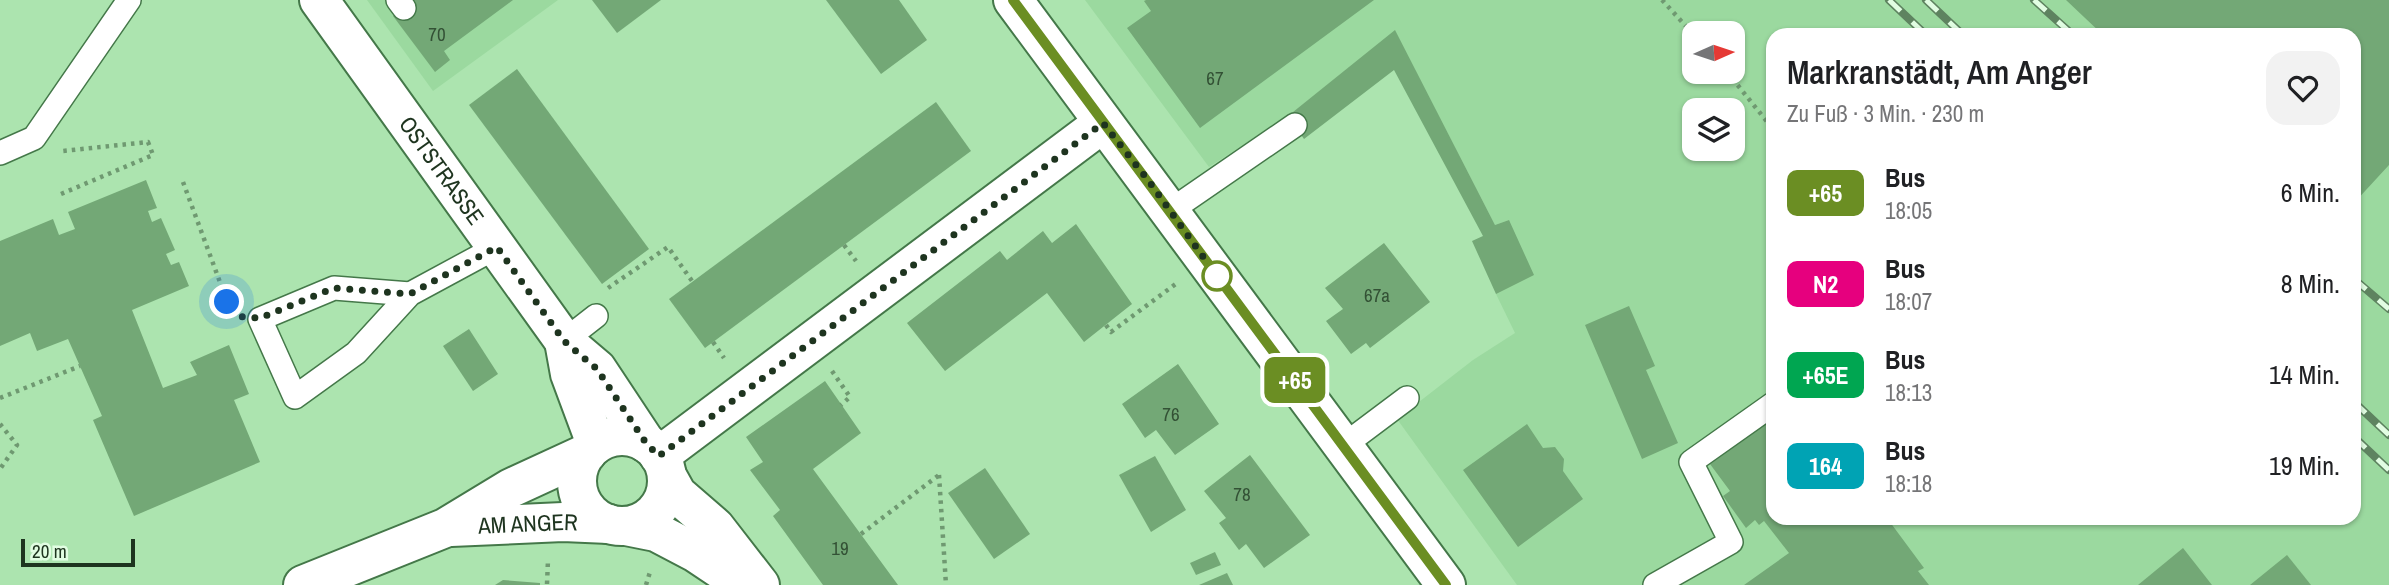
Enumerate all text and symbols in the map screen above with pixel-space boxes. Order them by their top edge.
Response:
house number: 70 [428,21,446,47]
north arrow [1682,21,1745,84]
map controls [1682,21,1745,161]
text: Markranstädt, Am Anger [1787,50,2092,94]
button: heart [2266,51,2340,125]
house number: 67 [1206,65,1224,91]
button: layers [1682,98,1745,161]
text: Zu Fuß · 3 Min. · 230 m [1787,98,1984,129]
street label: OSTSTRASSE [392,110,492,231]
text: Bus [1885,160,1925,195]
text: 6 Min. [2281,175,2340,210]
text: +65 [1809,177,1842,209]
text: 18:05 [1885,195,1932,226]
text: Bus [1885,251,1925,286]
unlabelled marker [1202,261,1232,291]
text: 8 Min. [2281,266,2340,301]
text: N2 [1813,268,1838,300]
house number: 67a [1364,282,1390,308]
your location [209,284,244,319]
text: 18:07 [1885,286,1932,317]
text: Bus [1885,342,1925,377]
line badge: +65 [1255,357,1335,403]
text: 14 Min. [2269,357,2340,392]
text: +65E [1802,359,1849,391]
text: +65 [1278,364,1312,396]
text: 18:13 [1885,377,1932,408]
house number: 76 [1162,401,1180,427]
text: Bus [1885,433,1925,468]
text: 19 Min. [2269,448,2340,483]
text: 164 [1809,450,1842,482]
text: 18:18 [1885,468,1932,499]
house number: 78 [1233,481,1251,507]
street label: AM ANGER [476,506,579,541]
house number: 19 [831,535,849,561]
scale bar [21,536,135,568]
text: 20 m [32,538,67,564]

